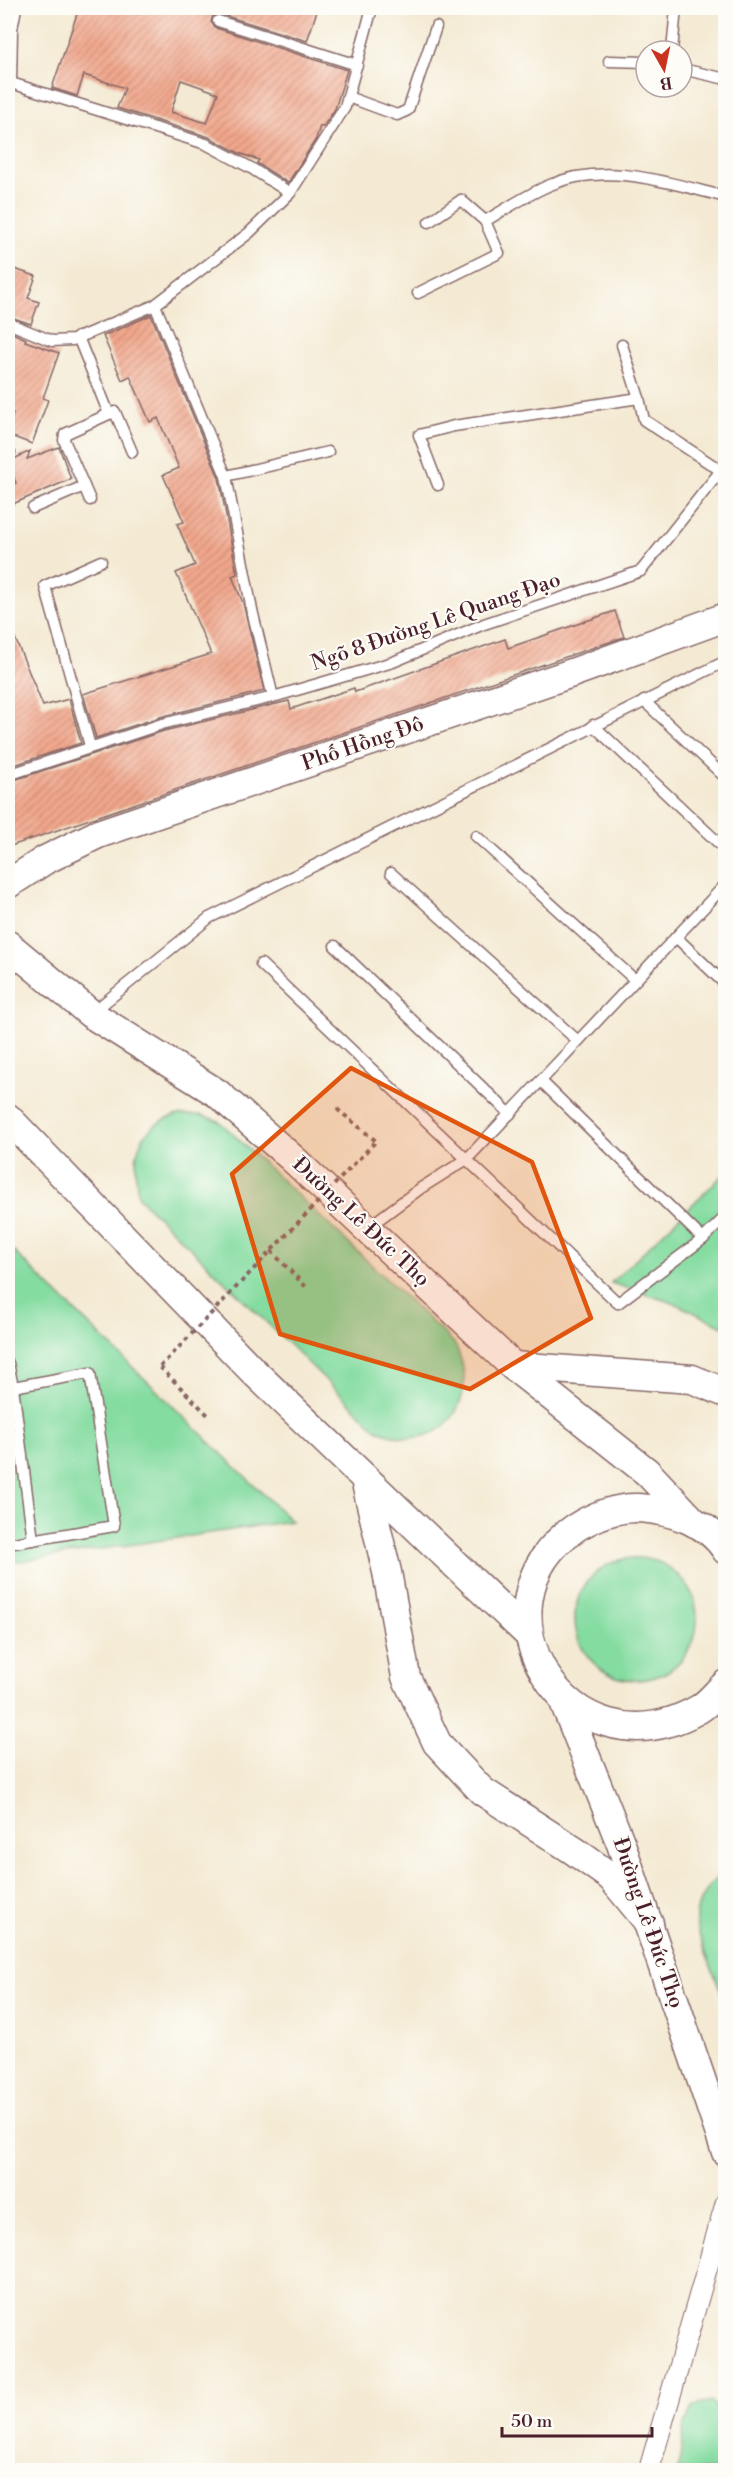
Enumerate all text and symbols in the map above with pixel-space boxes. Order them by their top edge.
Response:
north arrow [634,39,694,99]
text: B [659,72,674,94]
street label: Ngõ 8 Đường Lê Quang Đạo [308,567,564,677]
street label: Phố Hồng Đô [298,711,428,777]
street label: Đường Lê Đức Thọ [287,1152,435,1292]
street label: Đường Lê Đức Thọ [607,1834,689,2012]
scale bar [502,2400,652,2438]
text: 50 m [511,2410,553,2433]

